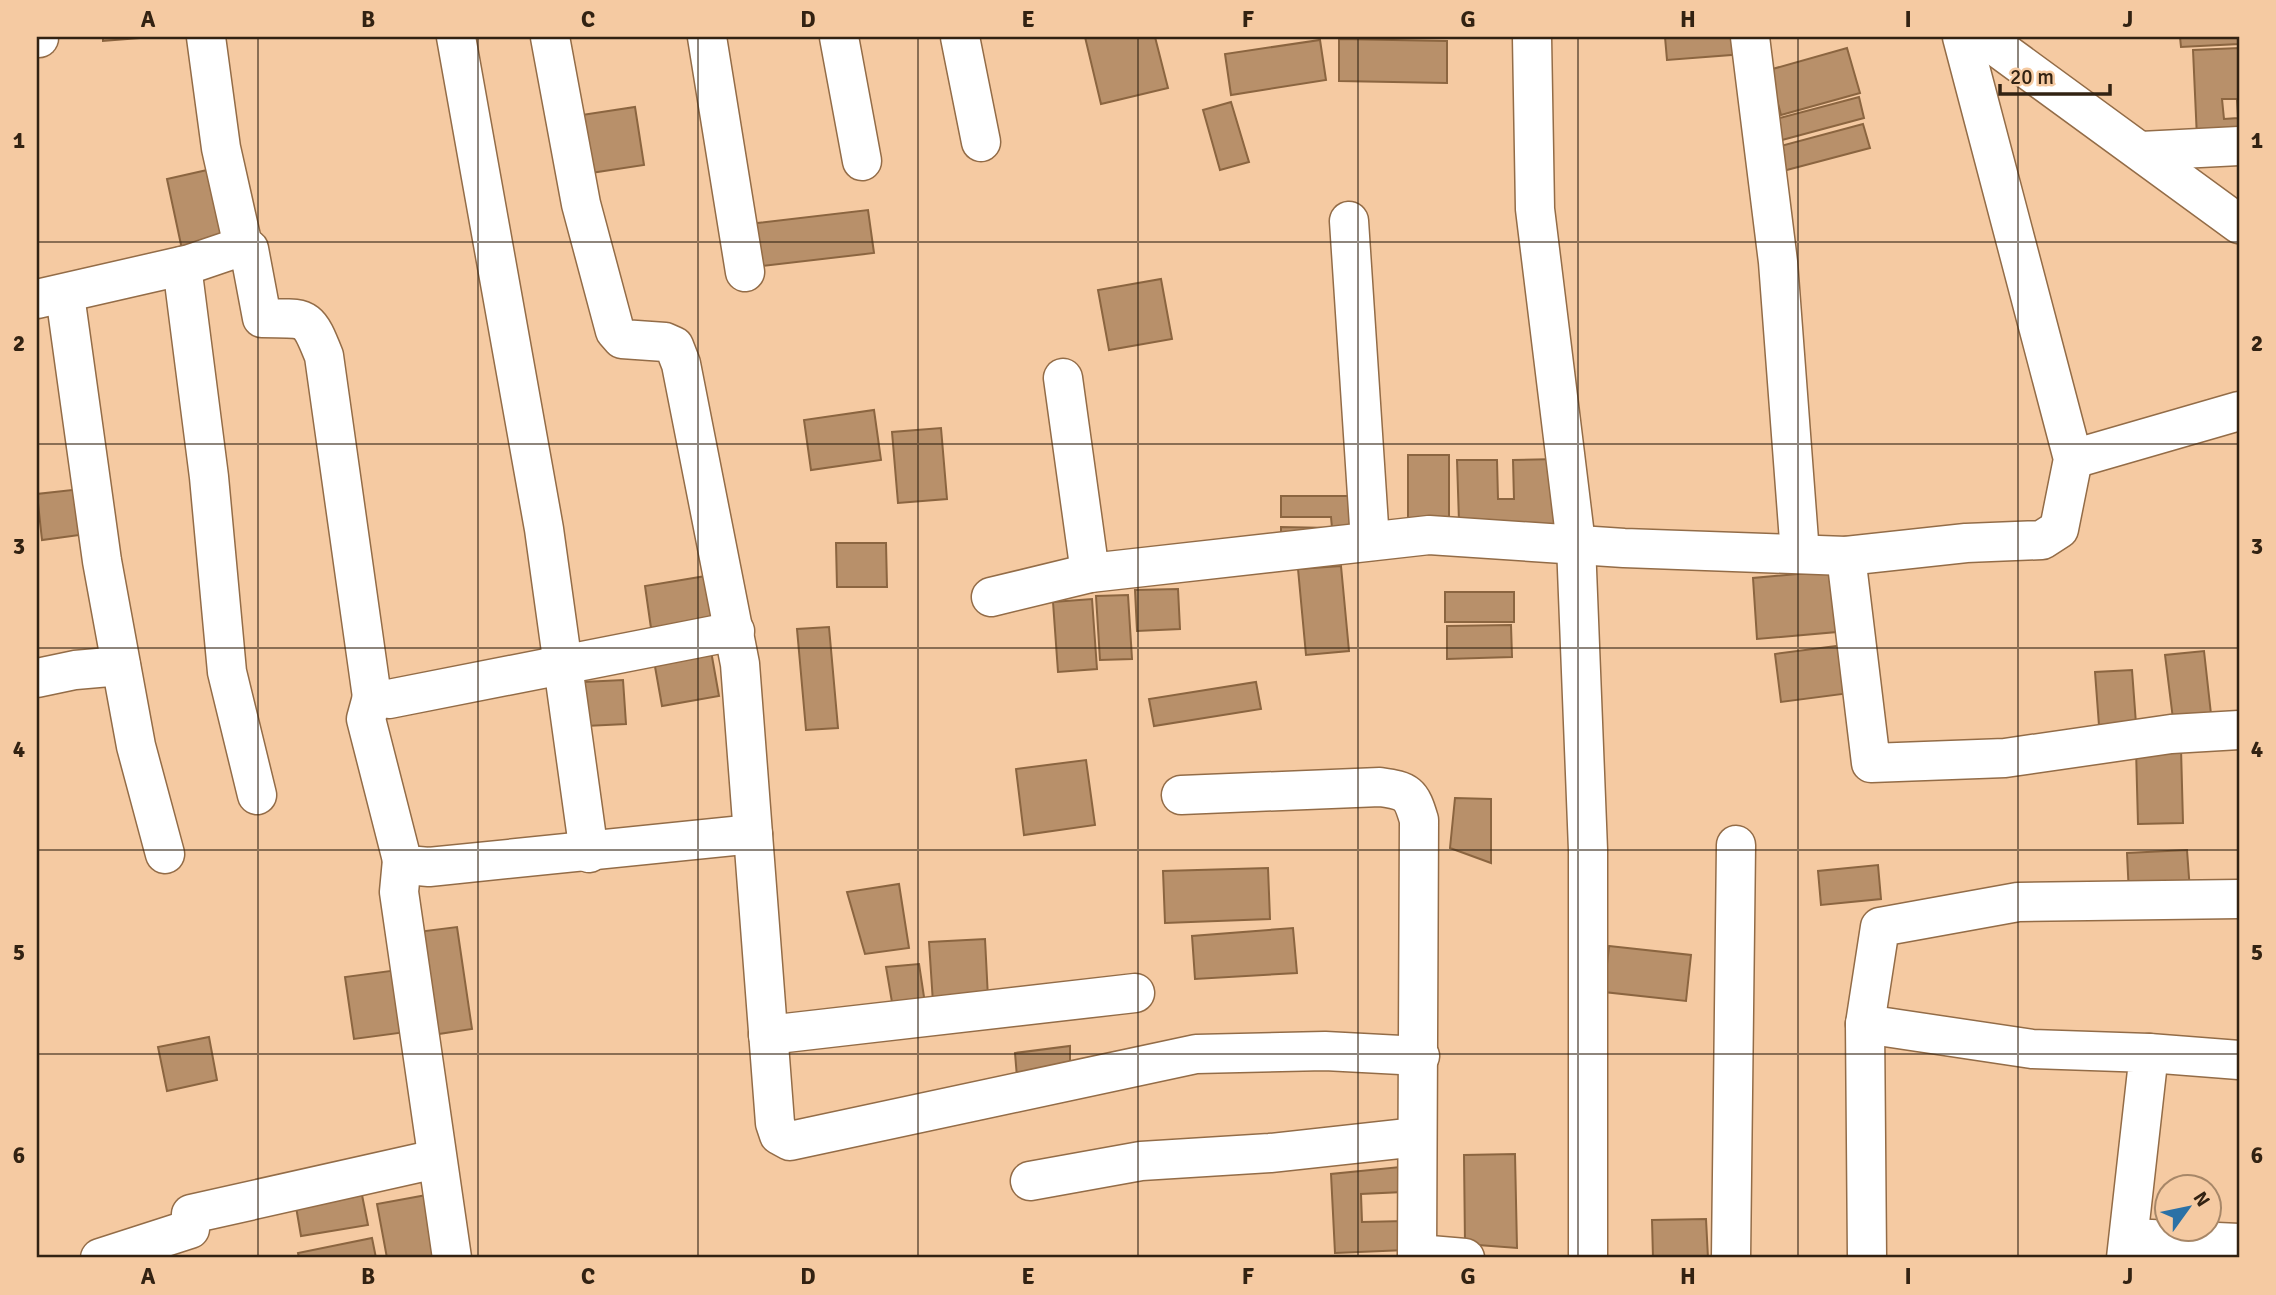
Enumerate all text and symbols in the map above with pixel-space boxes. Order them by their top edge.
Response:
text: A [141,5,156,34]
text: B [361,5,375,34]
text: C [581,5,595,34]
text: D [800,5,816,34]
text: E [1021,5,1035,34]
text: F [1242,5,1254,34]
text: G [1460,5,1476,34]
text: H [1680,5,1696,34]
text: I [1904,5,1912,34]
text: J [2123,5,2133,34]
scale bar [2000,52,2110,96]
text: 20 m [2010,64,2054,90]
text: 1 [13,126,25,155]
text: 1 [2251,126,2263,155]
text: 2 [13,329,25,358]
text: 2 [2251,329,2263,358]
text: 3 [13,532,25,561]
text: 3 [2251,532,2263,561]
text: 4 [13,735,25,764]
text: 4 [2251,735,2263,764]
text: 5 [13,938,25,967]
text: 5 [2251,938,2263,967]
text: 6 [13,1141,25,1170]
text: 6 [2251,1141,2263,1170]
north arrow [2154,1172,2224,1242]
text: N [2188,1187,2215,1211]
text: A [141,1262,156,1291]
text: B [361,1262,375,1291]
text: C [581,1262,595,1291]
text: D [800,1262,816,1291]
text: E [1021,1262,1035,1291]
text: F [1242,1262,1254,1291]
text: G [1460,1262,1476,1291]
text: H [1680,1262,1696,1291]
text: I [1904,1262,1912,1291]
text: J [2123,1262,2133,1291]

